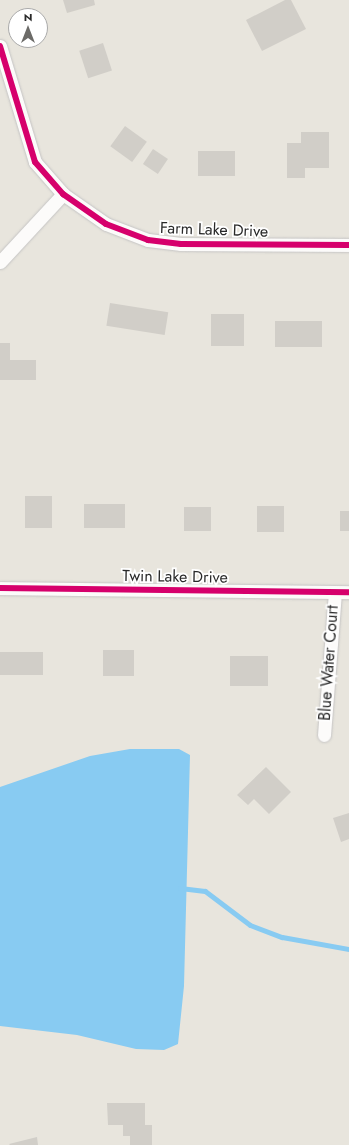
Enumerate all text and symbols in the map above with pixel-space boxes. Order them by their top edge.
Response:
north arrow [8,8,48,48]
text: N [24,9,32,25]
street label: Farm Lake Drive [160,219,268,241]
street label: Twin Lake Drive [122,566,228,588]
street label: Blue Water Court [315,605,343,721]

